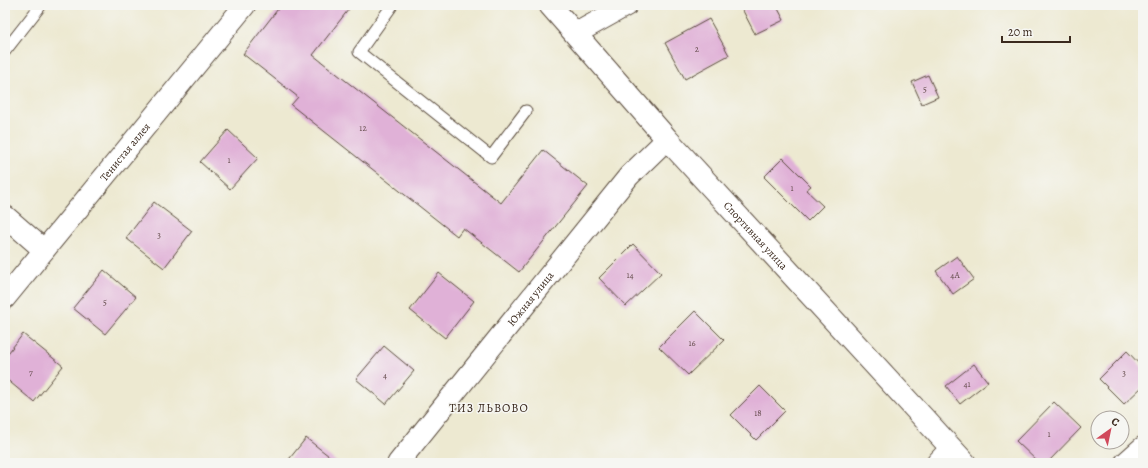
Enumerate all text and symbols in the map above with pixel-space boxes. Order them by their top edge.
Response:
scale bar [1002,18,1070,44]
text: 20 m [1008,24,1032,40]
house number: 2 [695,43,700,55]
house number: 5 [923,83,927,95]
street label: Тенистая аллея [97,120,154,185]
house number: 12 [359,122,367,134]
house number: 1 [227,154,231,166]
house number: 1 [790,182,794,194]
street label: Спортивная улица [720,198,791,274]
house number: 3 [157,229,161,241]
street label: Южная улица [504,268,558,330]
house number: 14 [626,269,634,281]
house number: 4А [950,269,960,281]
house number: 5 [103,296,107,308]
house number: 16 [688,337,696,349]
house number: 7 [29,366,33,378]
house number: 3 [1122,367,1126,379]
house number: 4 [383,369,387,381]
house number: 41 [963,378,971,390]
district label: ТИЗ ЛЬВОВО [449,400,529,416]
house number: 18 [754,407,762,419]
north arrow [1090,410,1130,450]
text: С [1108,414,1122,430]
house number: 1 [1047,428,1051,440]

